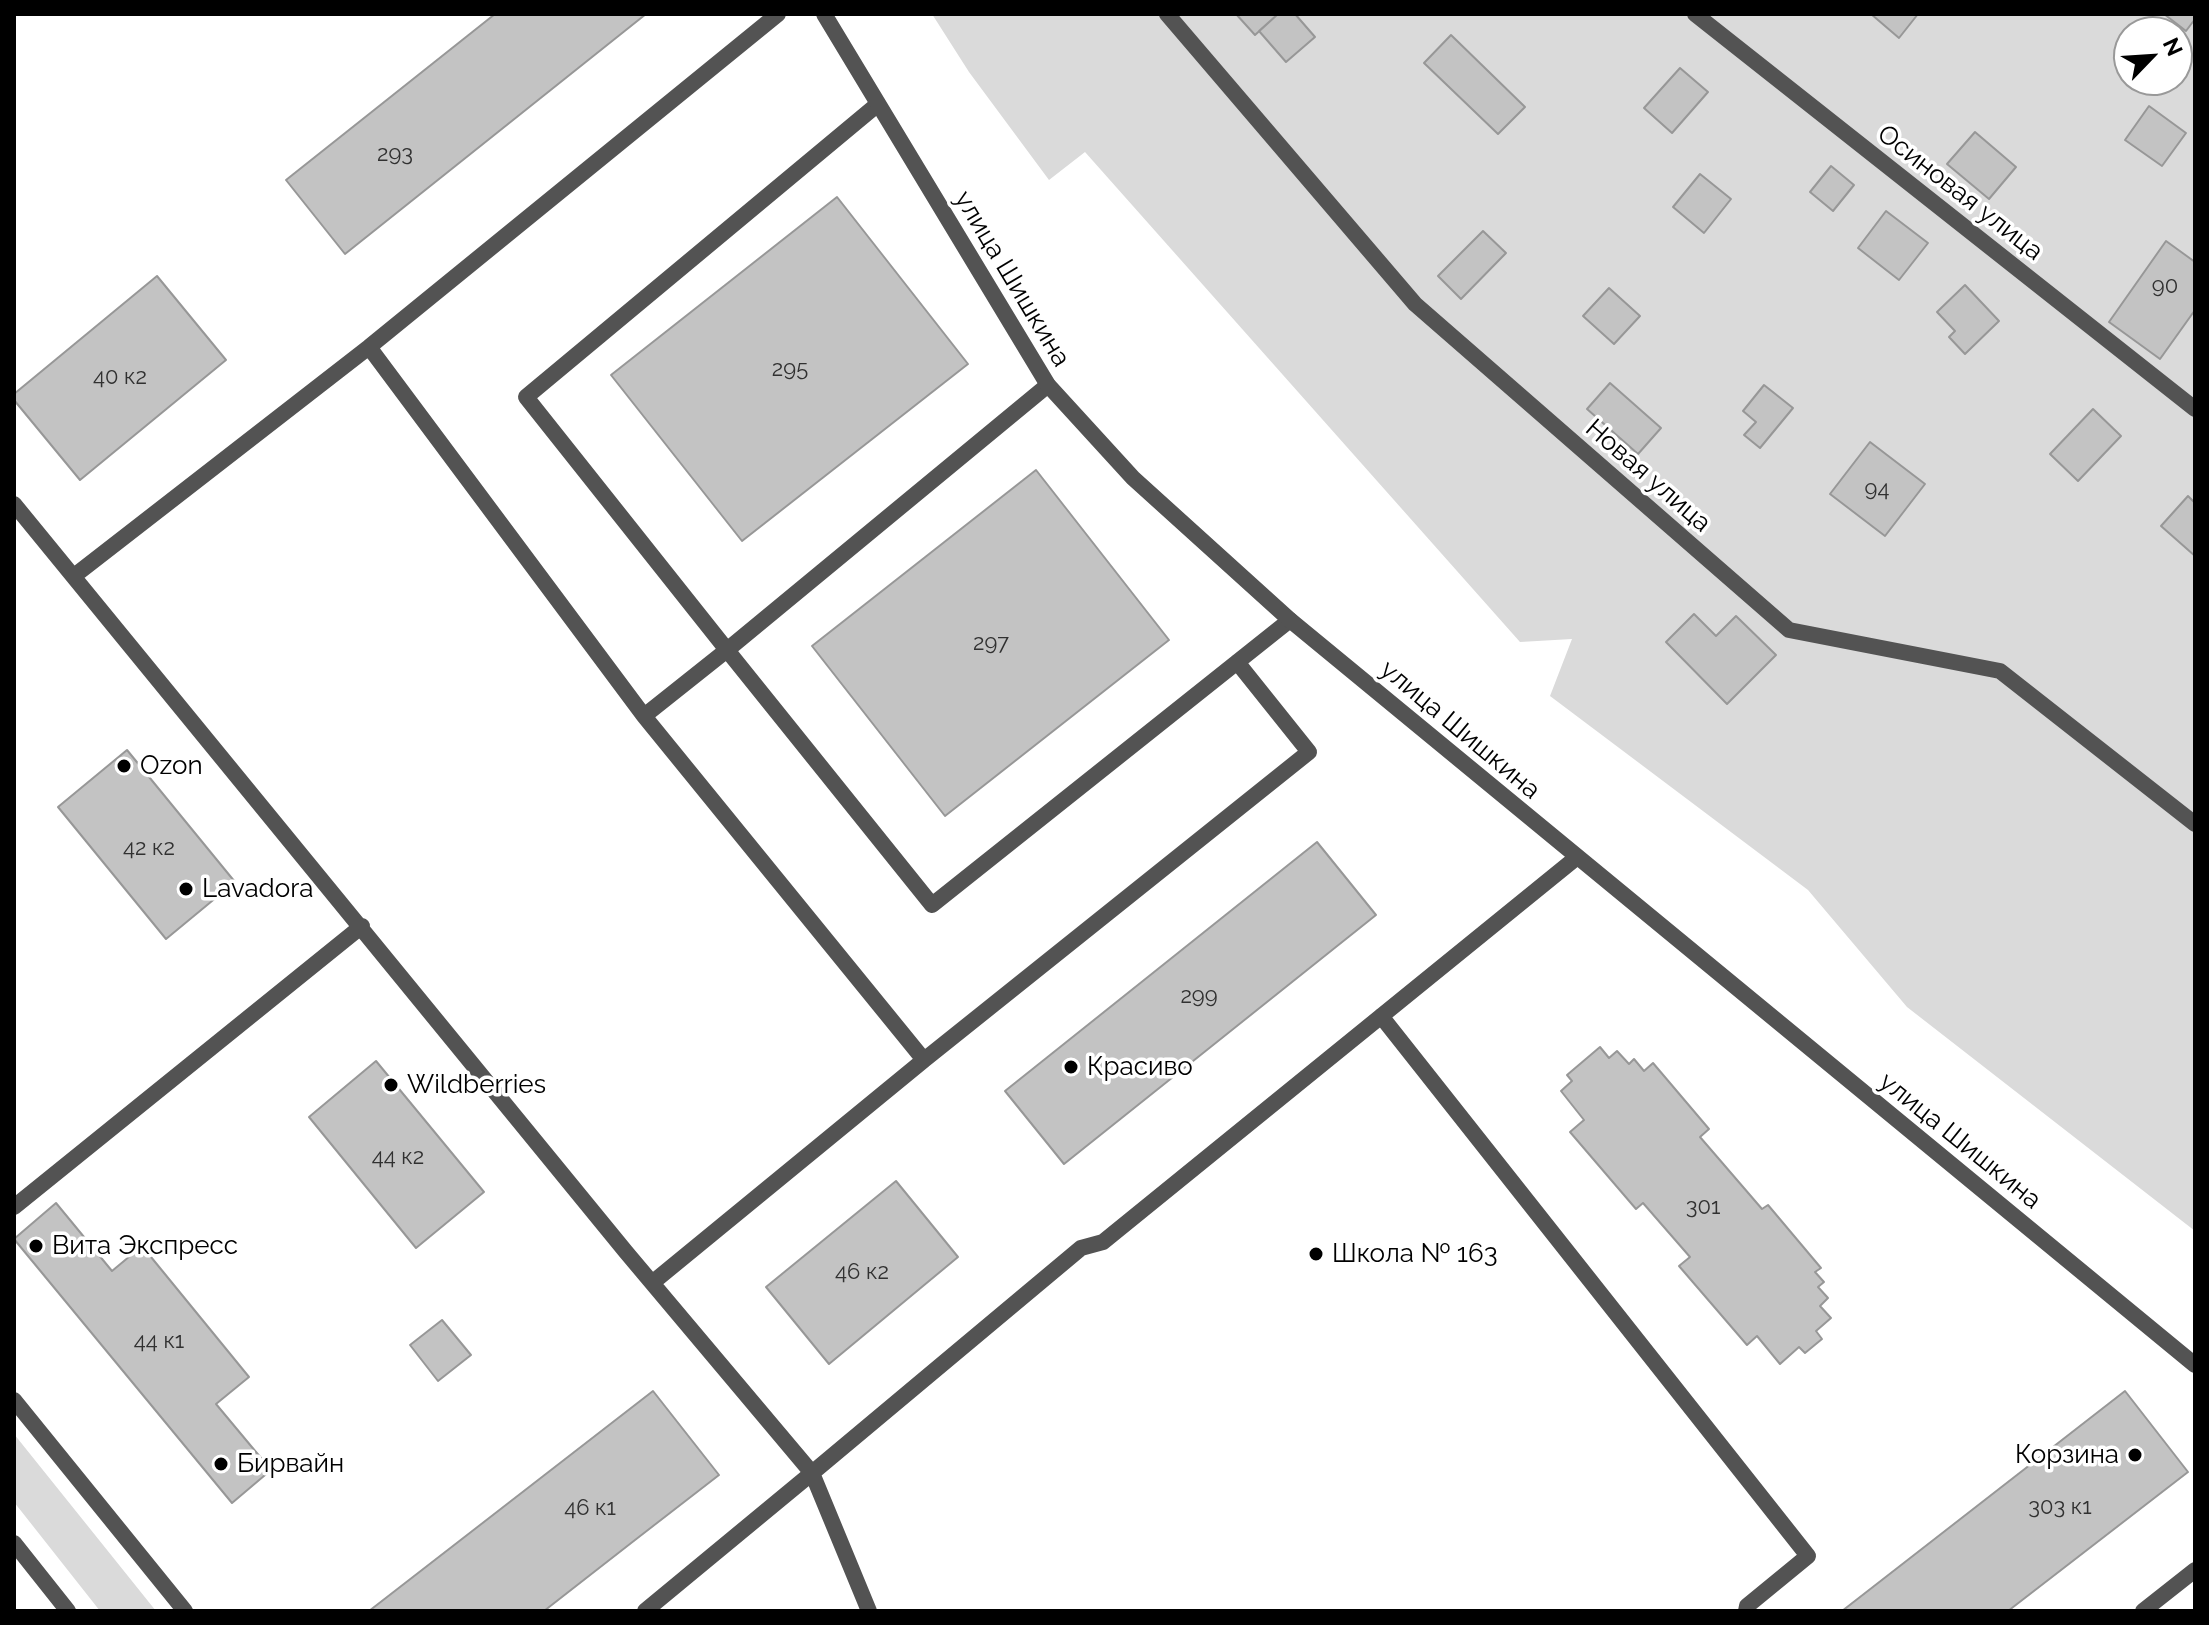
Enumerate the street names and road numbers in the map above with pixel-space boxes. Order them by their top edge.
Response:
street label: Осиновая улица [1871,119,2049,267]
street label: улица Шишкина [947,186,1077,372]
street label: Новая улица [1579,413,1717,539]
street label: улица Шишкина [1374,654,1546,806]
street label: улица Шишкина [1873,1066,2047,1216]

